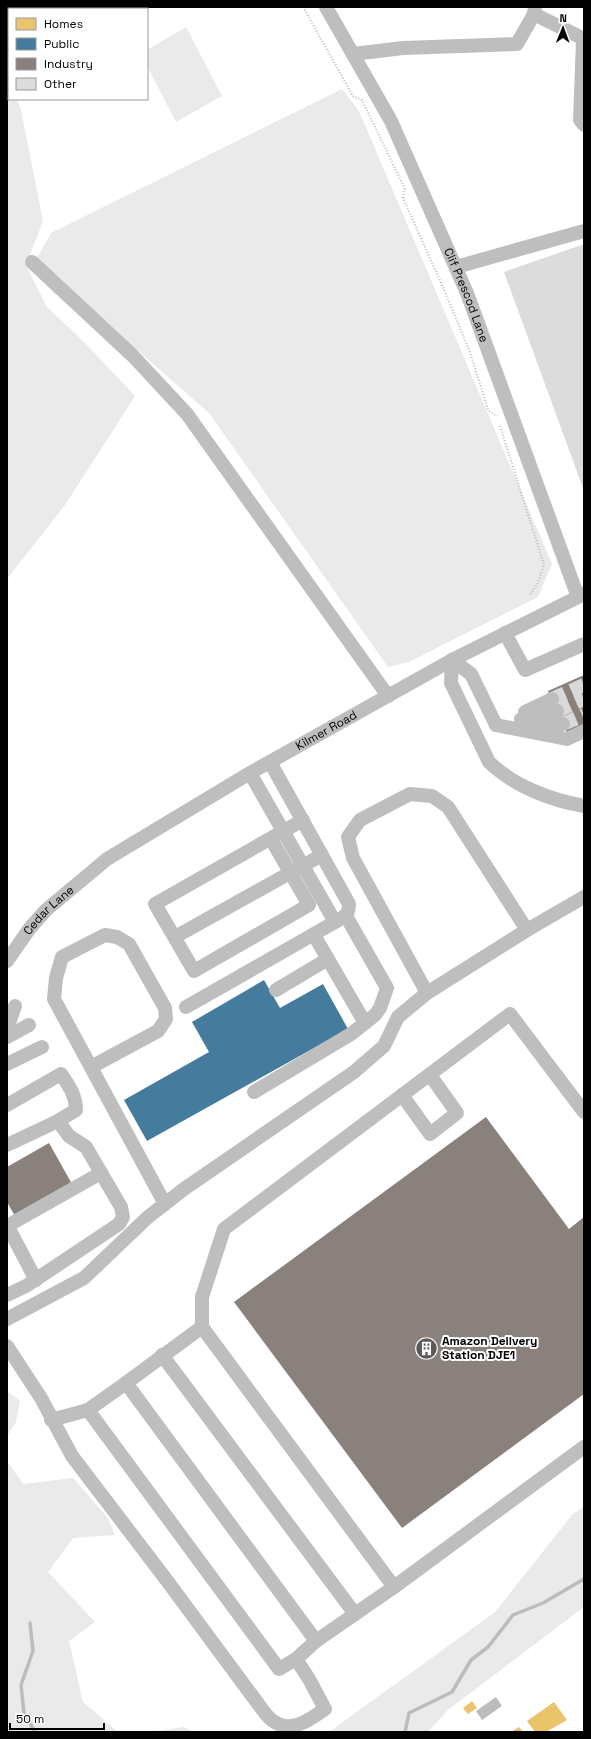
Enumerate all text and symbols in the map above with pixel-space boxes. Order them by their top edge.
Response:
legend [8,8,148,100]
north arrow [543,8,583,48]
text: N [559,11,567,25]
text: Homes [44,16,83,32]
text: Public [44,36,79,52]
text: Industry [44,56,93,72]
text: Other [44,76,77,92]
street label: Clif Prescod Lane [440,245,492,345]
street label: Kilmer Road [293,707,360,754]
street label: Cedar Lane [20,882,77,938]
place label: Amazon Delivery Station DJE1 [442,1333,537,1363]
building icon: Amazon Delivery Station DJE1 [413,1335,439,1361]
scale bar [10,1705,104,1731]
text: 50 m [16,1711,44,1727]

